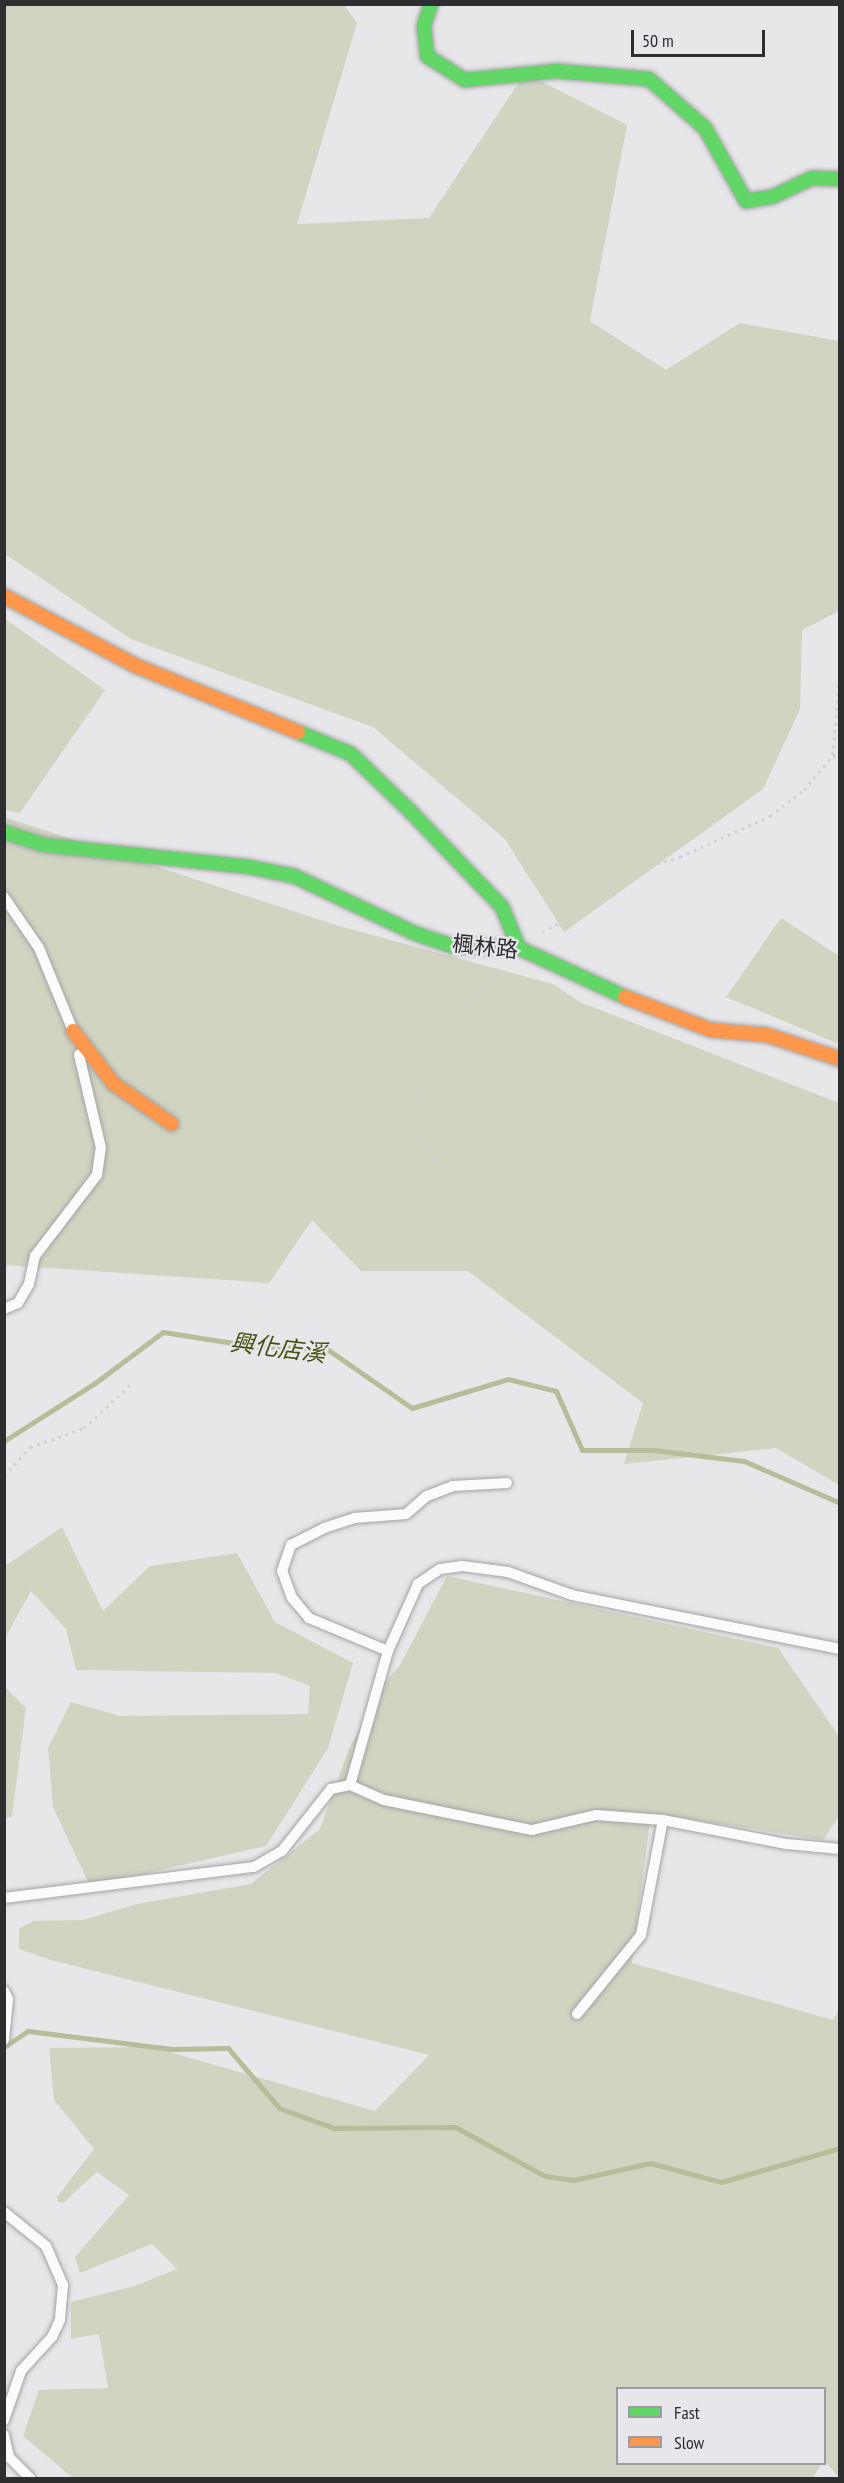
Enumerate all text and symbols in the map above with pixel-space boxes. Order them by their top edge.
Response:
scale bar [634,18,768,56]
text: 50 m [642,29,674,52]
street label: 楓林路 [451,930,519,964]
water label: 興化店溪 [229,1328,327,1368]
legend [616,2387,826,2465]
text: Fast [674,2401,700,2424]
text: Slow [674,2431,704,2454]

